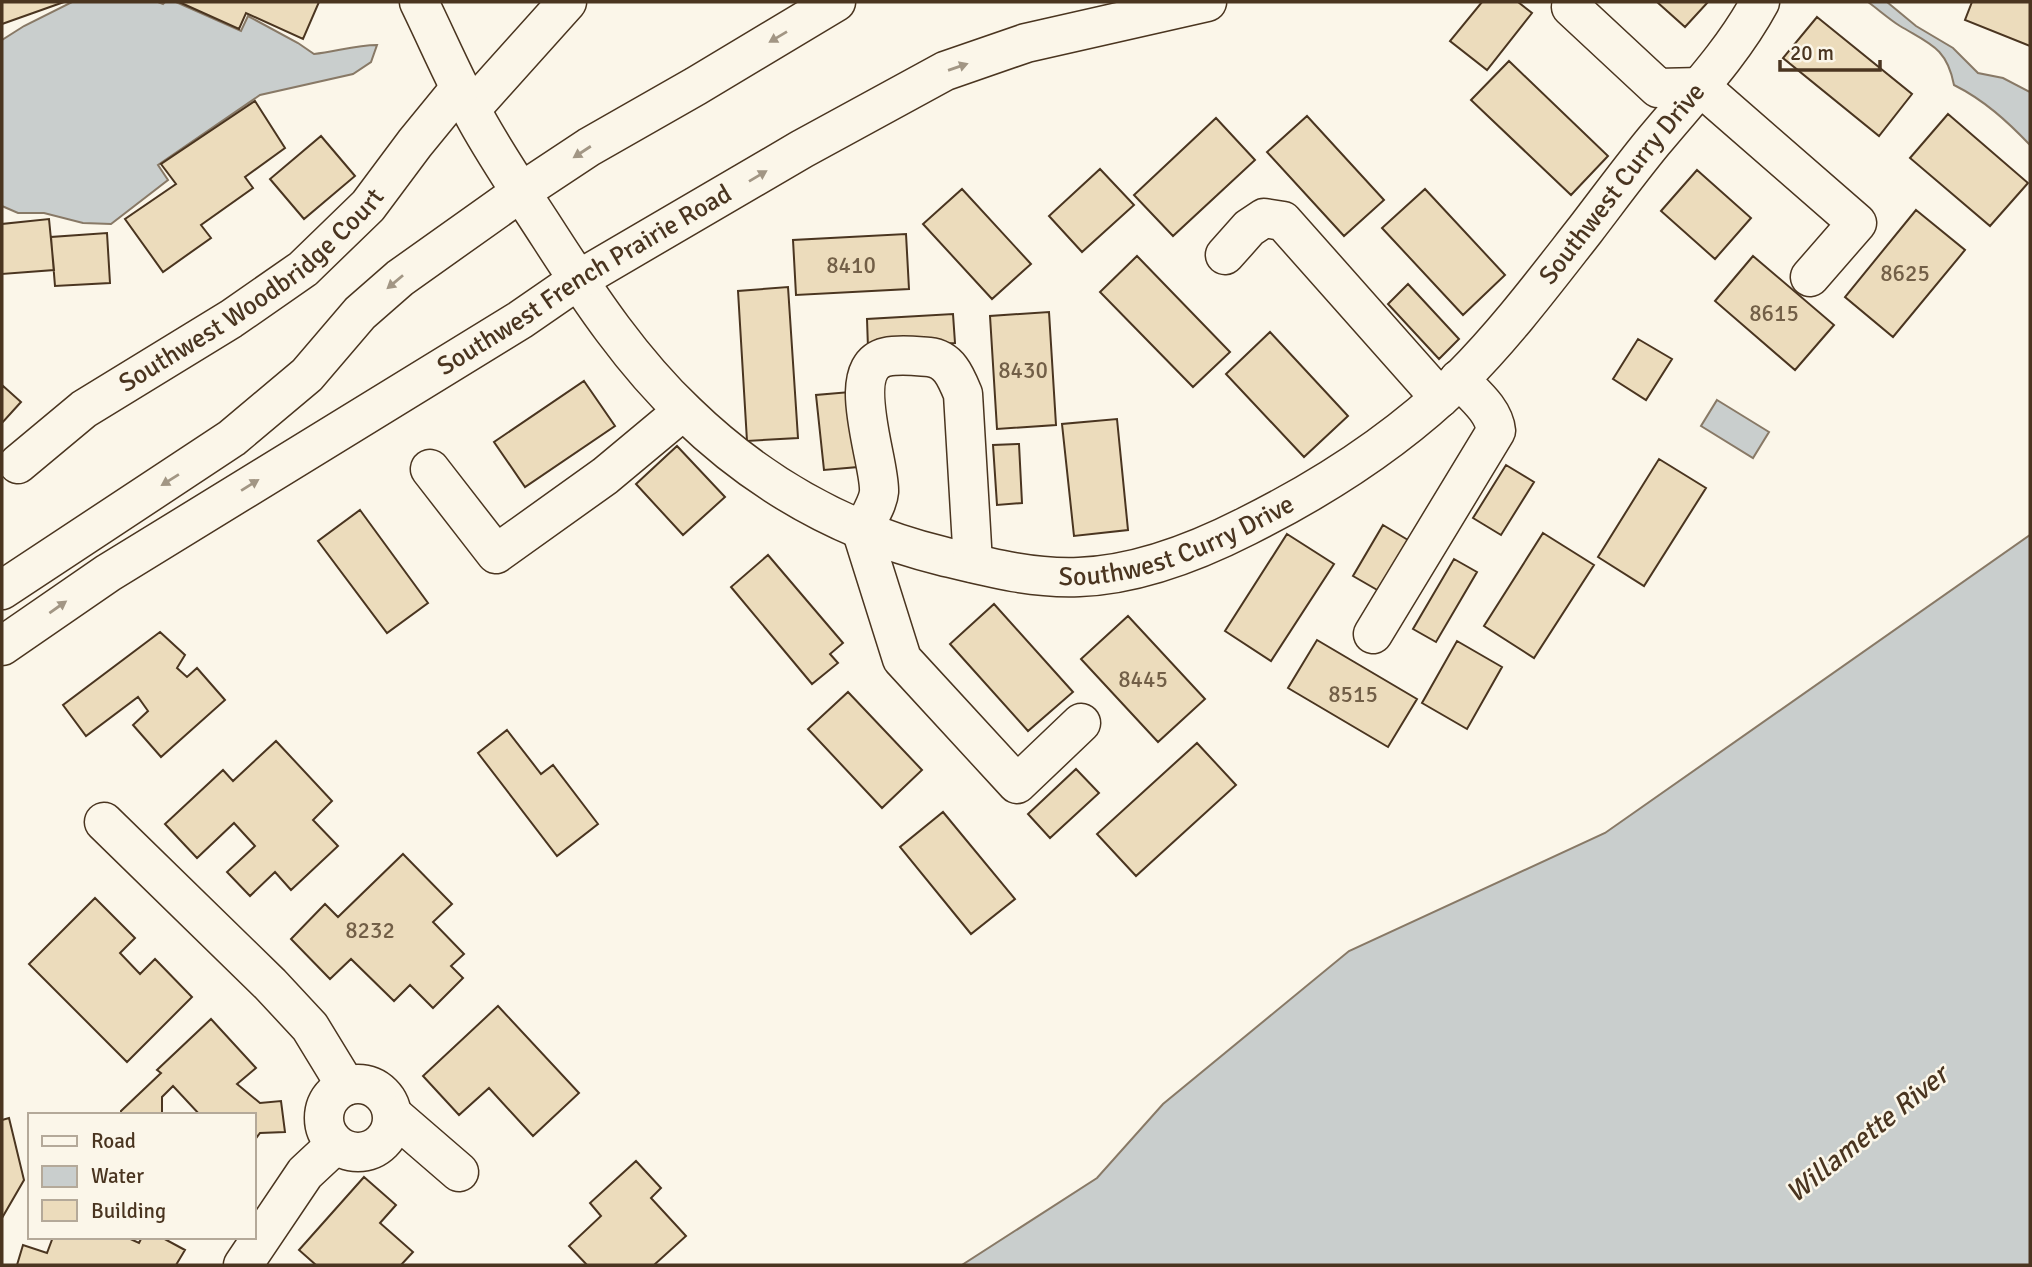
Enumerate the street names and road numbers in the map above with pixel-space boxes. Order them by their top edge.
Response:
street label: Southwest Curry Drive [1532,76,1712,291]
street label: Southwest French Prairie Road [431,178,737,383]
street label: Southwest Woodbridge Court [113,182,391,400]
street label: Southwest Curry Drive [1058,488,1300,593]

